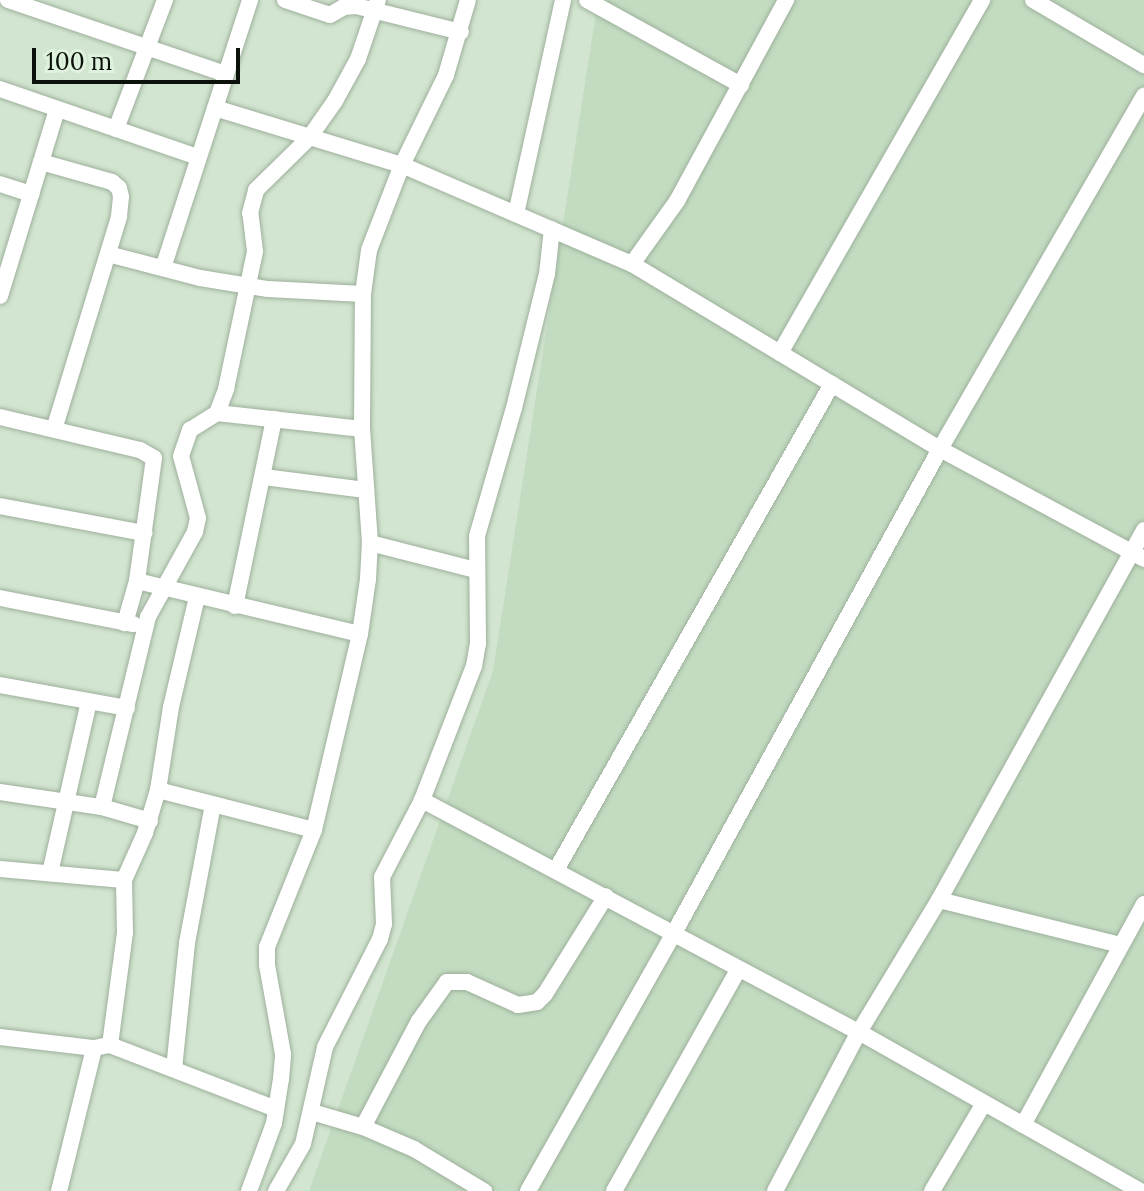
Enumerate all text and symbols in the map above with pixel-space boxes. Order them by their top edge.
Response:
scale bar [36,32,244,82]
text: 100 m [46,46,112,77]

